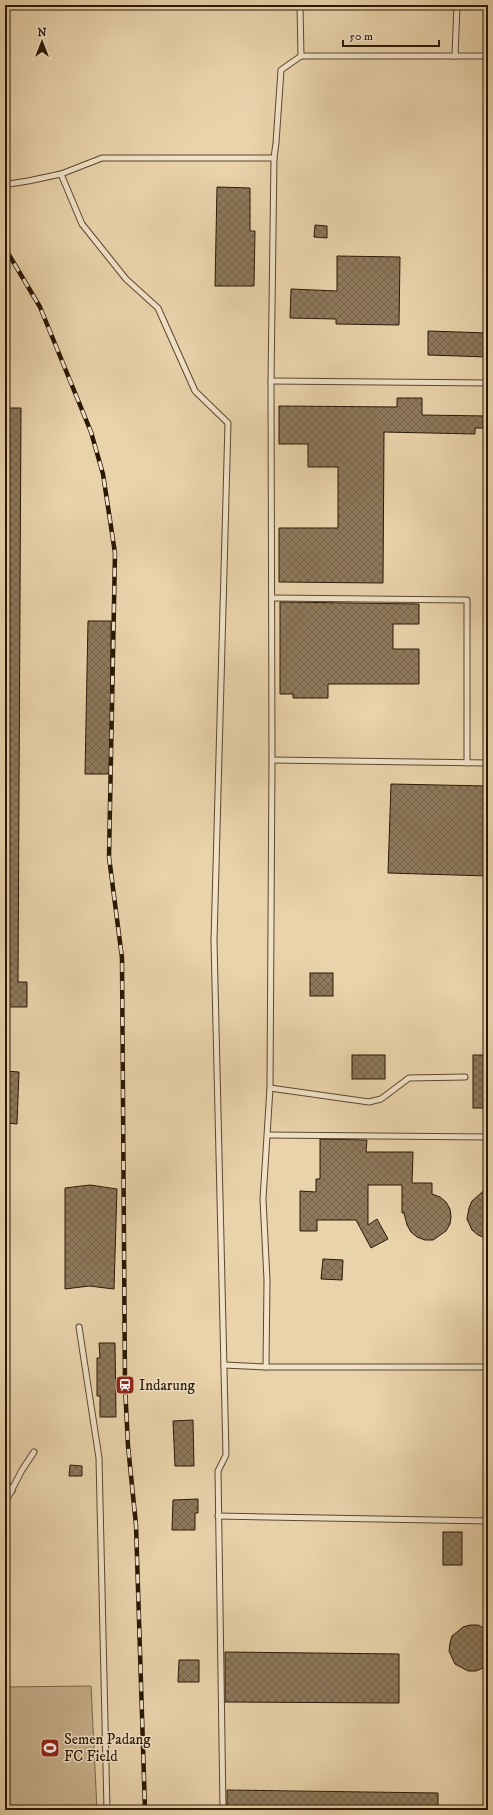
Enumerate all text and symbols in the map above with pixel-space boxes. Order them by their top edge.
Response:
north arrow [22,22,62,62]
scale bar [343,22,439,48]
text: N [37,26,47,40]
text: 50 m [349,29,373,44]
station icon: Indarung [114,1374,136,1396]
place label: Indarung [139,1376,195,1395]
place label: Semen Padang FC Field [64,1730,151,1766]
sports icon: Semen Padang FC Field [39,1737,61,1759]

